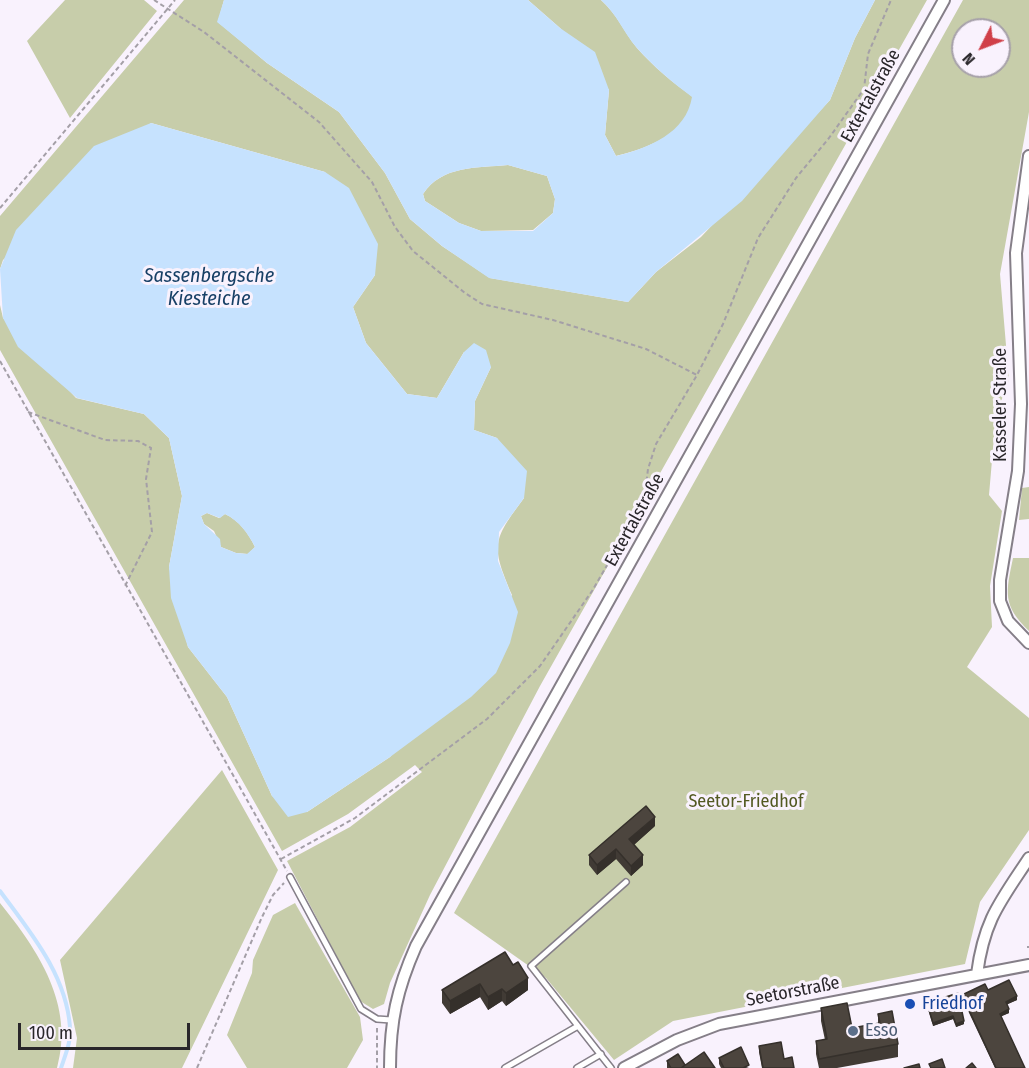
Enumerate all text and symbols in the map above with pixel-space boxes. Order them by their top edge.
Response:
north arrow [951,18,1011,78]
street label: Extertalstraße [837,46,905,146]
text: N [958,49,979,69]
water label: Sassenbergsche Kiesteiche [144,264,274,311]
street label: Kasseler Straße [990,348,1012,462]
street label: Extertalstraße [601,470,669,570]
park label: Seetor-Friedhof [688,791,804,813]
street label: Seetorstraße [745,972,841,1012]
place label: Friedhof [922,993,983,1015]
marker: Friedhof [903,997,917,1011]
scale bar [21,1011,194,1049]
place label: Esso [865,1020,898,1042]
text: 100 m [29,1022,73,1044]
marker: Esso [846,1024,860,1038]

